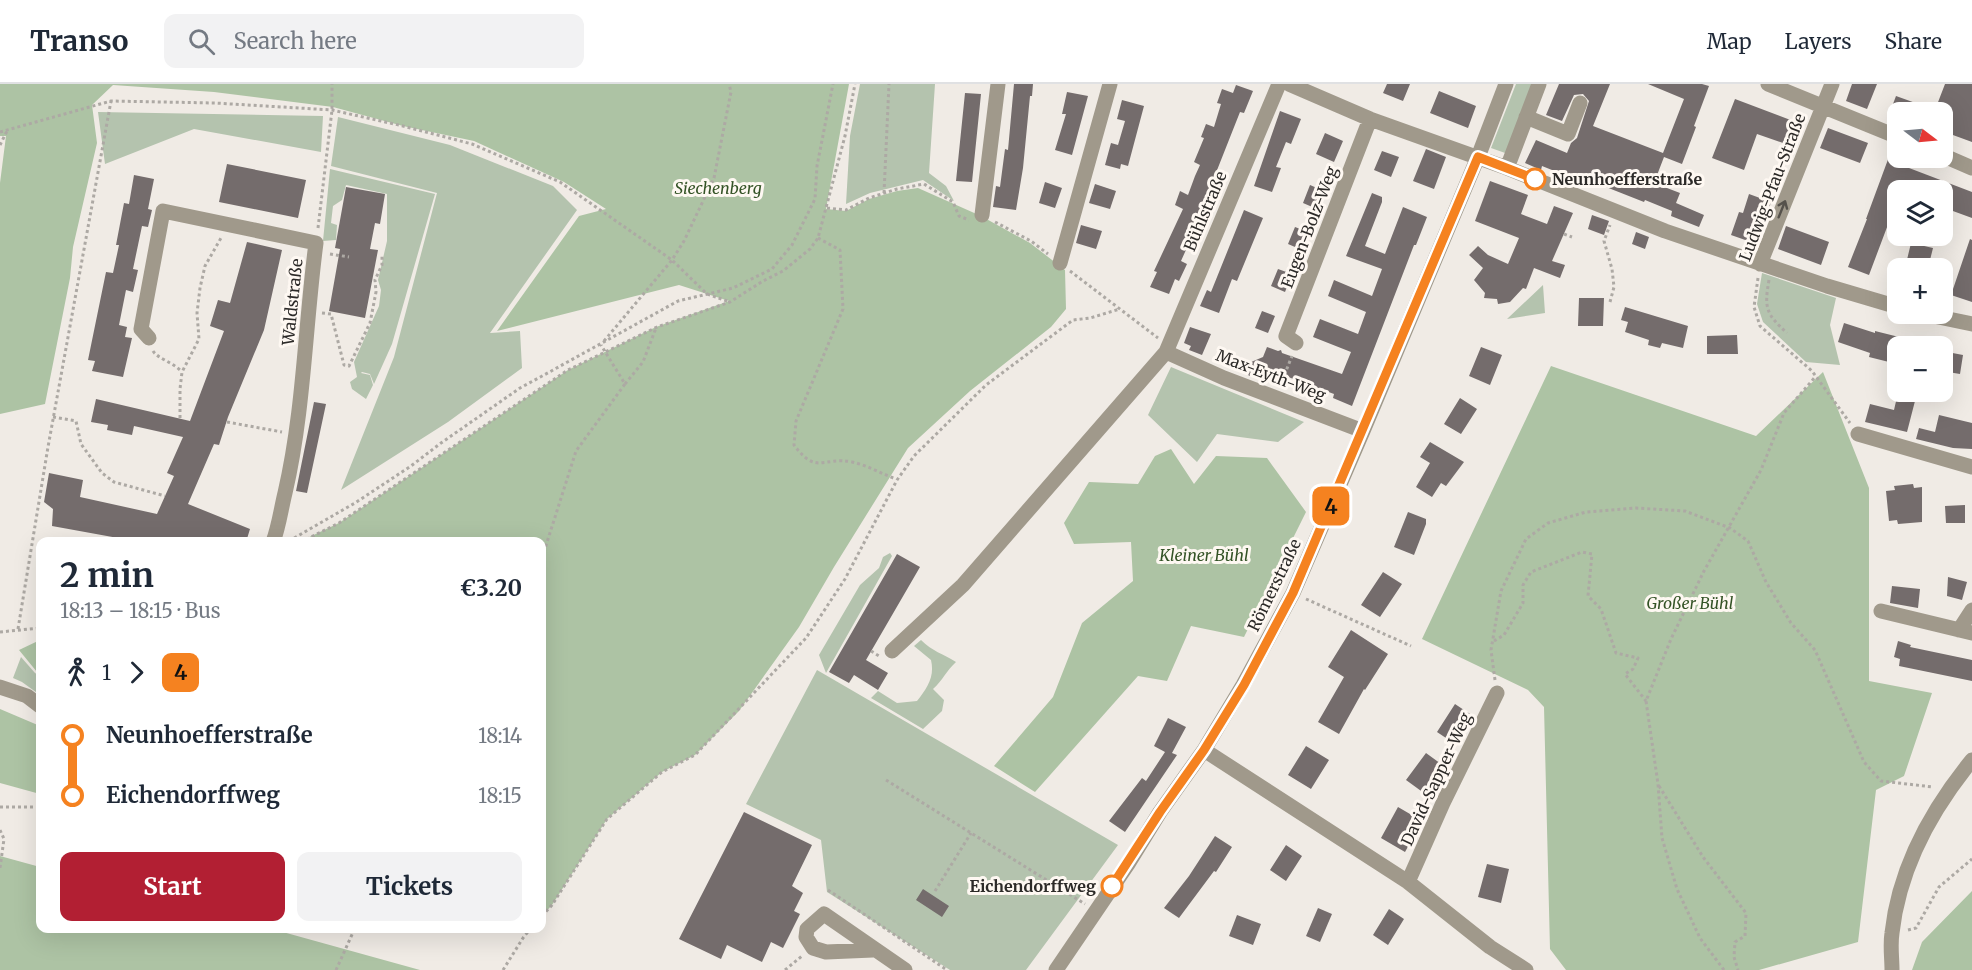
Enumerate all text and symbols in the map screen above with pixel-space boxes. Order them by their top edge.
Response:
search box [164,14,584,68]
text: Transo [30,23,128,59]
icon: search [185,25,218,58]
text: Search here [233,27,357,55]
text: Map [1707,28,1752,55]
text: Layers [1785,28,1852,55]
text: Share [1885,28,1942,55]
north arrow [1887,102,1953,168]
map controls [1887,102,1953,402]
street label: Ludwig-Pfau-Straße [1735,110,1809,264]
street label: Eugen-Bolz-Weg [1277,163,1342,291]
street label: Bühlstraße [1179,168,1231,254]
marker: Neunhoefferstraße [1524,168,1546,190]
place label: Neunhoefferstraße [1552,169,1703,189]
park label: Siechenberg [674,178,762,198]
button: layers [1887,180,1953,246]
one-way arrow [1777,201,1788,219]
street label: Waldstraße [277,257,307,348]
button: + [1887,258,1953,324]
button: − [1887,336,1953,402]
street label: Max-Eyth-Weg [1213,345,1329,405]
line badge: 4 [1312,486,1350,526]
text: 4 [1324,493,1338,520]
street label: Römerstraße [1243,536,1305,634]
park label: Kleiner Bühl [1158,545,1249,565]
text: 2 min [60,555,154,596]
text: €3.20 [460,574,522,602]
park label: Großer Bühl [1646,593,1734,613]
text: 18:13 – 18:15 · Bus [60,598,220,623]
icon: walk [60,656,93,689]
icon: forward [120,656,153,689]
text: 4 [174,659,187,686]
text: 1 [102,660,111,685]
street label: David-Sapper-Weg [1396,709,1476,849]
text: Neunhoefferstraße [106,721,313,749]
text: 18:14 [478,723,522,748]
text: Eichendorffweg [106,781,280,809]
text: 18:15 [478,783,522,808]
button: Start [60,852,285,921]
button: Tickets [297,852,522,921]
marker: Eichendorffweg [1101,875,1123,897]
place label: Eichendorffweg [970,876,1096,896]

